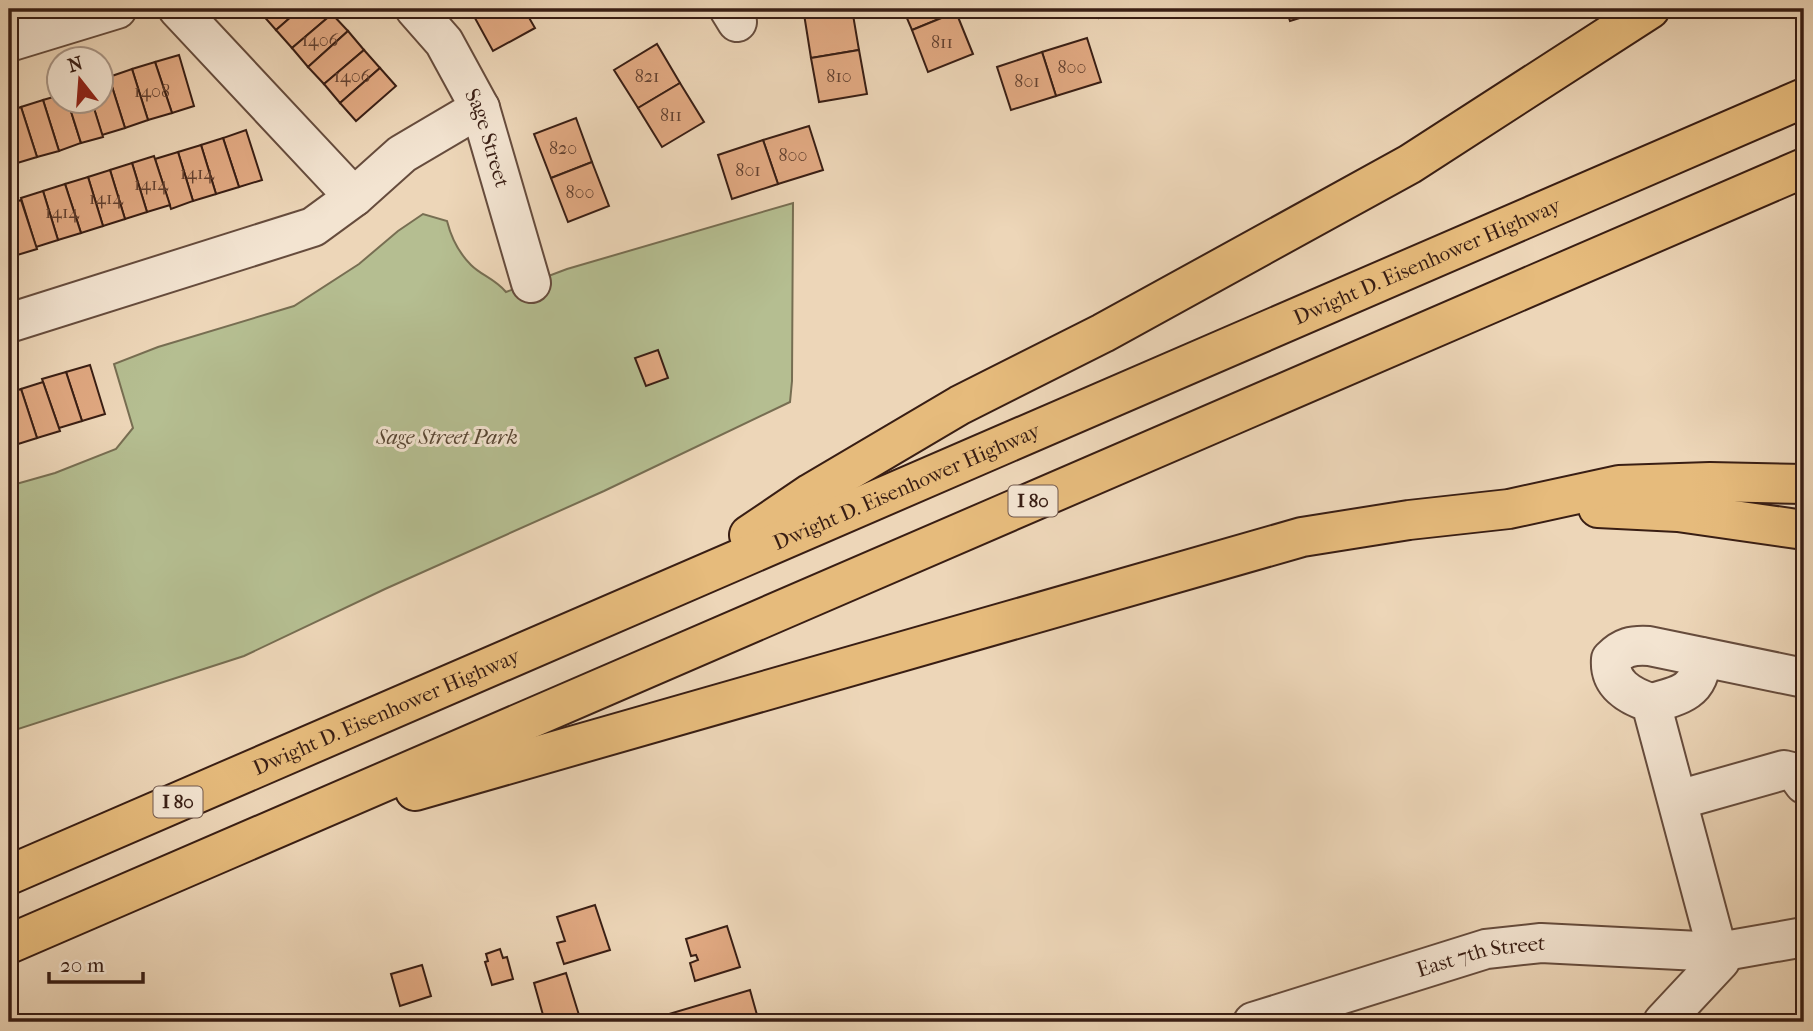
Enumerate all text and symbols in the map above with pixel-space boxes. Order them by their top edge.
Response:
house number: 1406 [302,30,339,51]
house number: 811 [931,32,953,53]
north arrow [46,46,116,116]
text: N [65,52,86,77]
house number: 800 [1058,57,1086,78]
house number: 1406 [334,66,371,87]
house number: 821 [635,66,659,87]
house number: 810 [826,66,852,87]
house number: 801 [1014,71,1040,92]
house number: 1408 [134,81,170,102]
street label: Sage Street [460,85,515,191]
house number: 811 [660,105,682,126]
house number: 820 [549,138,577,159]
house number: 800 [779,145,807,166]
house number: 801 [735,160,761,181]
house number: 1414 [180,163,214,184]
house number: 1414 [134,174,168,195]
house number: 800 [566,182,594,203]
house number: 1414 [89,188,123,209]
street label: Dwight D. Eisenhower Highway [1290,193,1565,330]
house number: 1414 [45,202,79,223]
street label: Dwight D. Eisenhower Highway [769,418,1044,555]
park label: Sage Street Park [375,425,518,449]
road number: I 80 [1009,486,1058,516]
street label: Dwight D. Eisenhower Highway [249,643,524,780]
road number: I 80 [154,786,202,818]
street label: East 7th Street [1414,931,1546,982]
scale bar [49,940,144,984]
text: 20 m [60,953,105,977]

